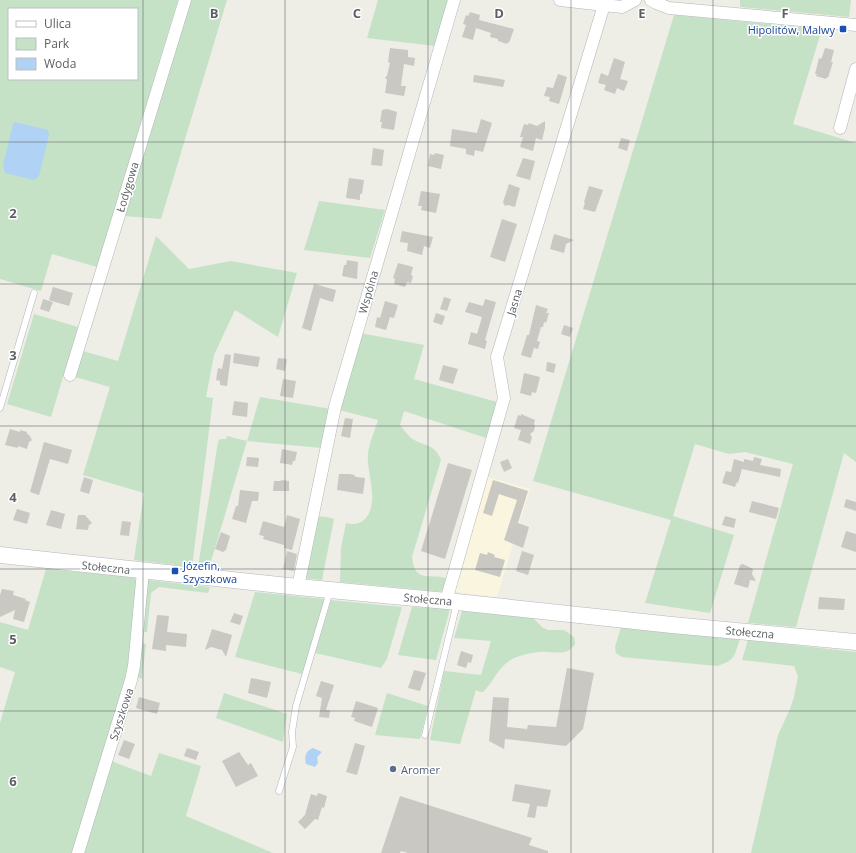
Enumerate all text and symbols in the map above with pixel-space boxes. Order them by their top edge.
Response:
text: B [210,4,219,22]
text: C [353,4,361,22]
text: D [494,4,504,22]
text: E [638,4,646,22]
text: F [781,4,789,22]
legend [8,8,138,80]
text: Ulica [44,15,71,32]
place label: Hipolitów, Malwy [748,22,835,37]
marker: Hipolitów, Malwy [838,24,848,34]
text: Park [44,35,70,52]
text: Woda [44,55,76,72]
street label: Łodygowa [112,160,142,214]
text: 2 [9,204,17,222]
street label: Wspólna [355,269,381,315]
street label: Jasna [503,287,525,318]
text: 3 [9,346,17,364]
text: 4 [9,488,17,506]
street label: Stołeczna [81,557,131,577]
place label: Józefin, Szyszkowa [182,558,237,586]
marker: Józefin, Szyszkowa [170,566,180,576]
street label: Stołeczna [403,589,453,609]
street label: Stołeczna [725,622,775,642]
text: 5 [9,630,17,648]
street label: Szyszkowa [106,686,136,742]
place label: Aromer [401,762,440,777]
marker: Aromer [388,764,398,774]
text: 6 [9,772,17,790]

